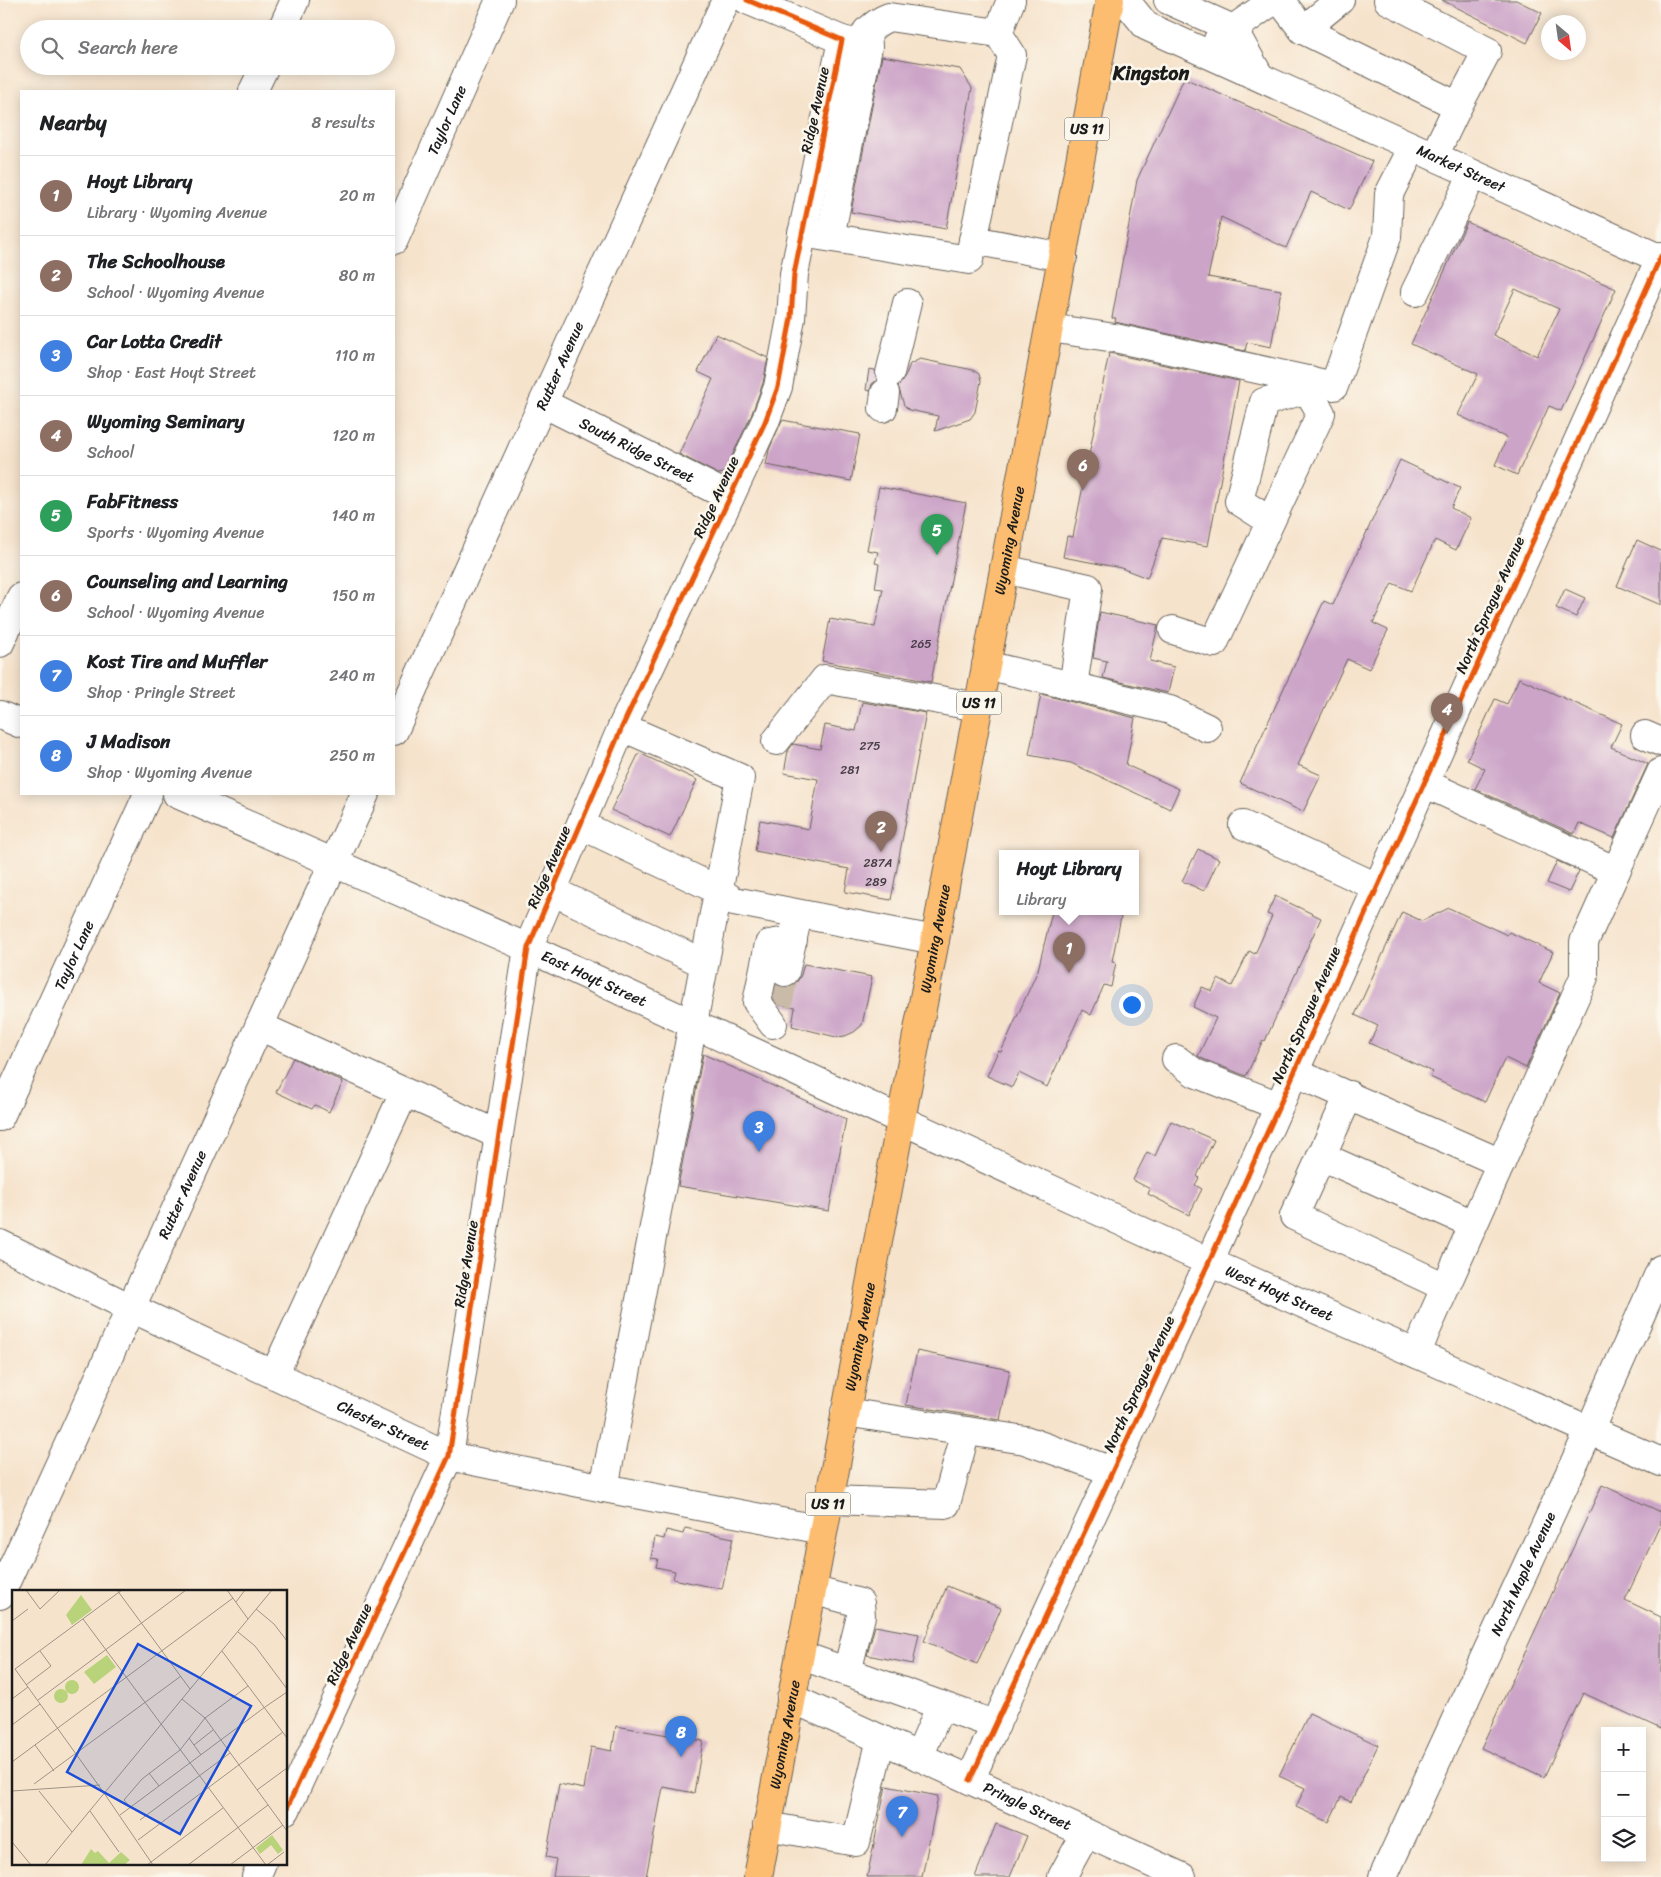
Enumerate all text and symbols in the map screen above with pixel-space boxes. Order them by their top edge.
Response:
north arrow [1541,15,1586,60]
search box [20,20,395,75]
text: Search here [78,31,178,64]
icon: search [38,34,66,62]
district label: Kingston [1112,56,1189,91]
street label: Ridge Avenue [793,64,837,156]
street label: Taylor Lane [420,81,474,160]
text: Nearby [40,104,106,142]
text: 8 results [312,108,375,137]
road number: US 11 [1064,118,1110,140]
street label: Market Street [1412,137,1510,200]
text: Hoyt Library [87,165,192,198]
text: 1 [53,181,59,210]
text: 20 m [339,181,375,210]
text: Library · Wyoming Avenue [87,198,267,227]
text: The Schoolhouse [87,245,225,278]
text: 2 [51,261,61,290]
text: 80 m [339,261,375,290]
text: School · Wyoming Avenue [87,278,264,307]
street label: Rutter Avenue [528,317,591,415]
text: Car Lotta Credit [87,325,222,358]
text: 3 [52,341,60,370]
text: 110 m [335,341,375,370]
text: Shop · East Hoyt Street [87,358,256,387]
text: Wyoming Seminary [87,405,244,438]
street label: South Ridge Street [575,410,699,490]
text: 4 [51,421,61,450]
text: 120 m [332,421,375,450]
text: School [87,438,134,467]
pin: 6 [1067,449,1099,490]
street label: Ridge Avenue [686,451,747,542]
street label: Wyoming Avenue [987,484,1032,597]
text: FabFitness [87,485,178,518]
text: 5 [51,501,61,530]
text: 140 m [332,501,375,530]
pin: 5 [921,514,953,555]
text: Sports · Wyoming Avenue [87,518,264,547]
street label: North Sprague Avenue [1448,532,1532,678]
text: Counseling and Learning [87,565,288,598]
text: 6 [51,581,61,610]
text: 150 m [332,581,375,610]
text: School · Wyoming Avenue [87,598,264,627]
house number: 265 [910,633,932,655]
text: Kost Tire and Muffler [87,645,267,678]
text: 7 [51,661,61,690]
text: 240 m [329,661,375,690]
text: Shop · Pringle Street [87,678,235,707]
road number: US 11 [956,691,1002,714]
pin: 4 [1431,693,1463,734]
text: J Madison [87,725,170,758]
house number: 275 [859,735,881,757]
text: 8 [51,741,61,770]
text: 250 m [329,741,375,770]
text: Shop · Wyoming Avenue [87,758,252,787]
house number: 281 [840,759,860,781]
pin: 2 [865,811,897,852]
street label: Ridge Avenue [520,821,578,913]
popup [999,850,1139,915]
house number: 287A [864,852,893,874]
text: Hoyt Library [1016,852,1122,885]
house number: 289 [865,871,887,893]
street label: Wyoming Avenue [912,882,958,995]
text: Library [1016,885,1066,914]
street label: Taylor Lane [47,916,102,994]
pin: 1 [1053,932,1085,973]
street label: North Sprague Avenue [1264,942,1348,1088]
street label: East Hoyt Street [537,943,652,1014]
your location [1119,992,1145,1018]
pin: 3 [743,1111,775,1152]
street label: Rutter Avenue [151,1146,214,1243]
street label: Ridge Avenue [446,1218,486,1310]
street label: West Hoyt Street [1221,1258,1338,1329]
street label: Wyoming Avenue [837,1280,883,1393]
street label: North Sprague Avenue [1096,1311,1182,1457]
street label: Chester Street [333,1393,434,1458]
road number: US 11 [806,1492,850,1516]
street label: North Maple Avenue [1483,1507,1563,1640]
inset map [12,1590,288,1864]
street label: Ridge Avenue [319,1598,380,1689]
street label: Wyoming Avenue [762,1678,808,1791]
pin: 8 [665,1716,697,1757]
map controls [1601,1727,1646,1862]
button: + [1601,1727,1646,1772]
button: − [1601,1772,1646,1817]
street label: Pringle Street [979,1775,1076,1838]
pin: 7 [886,1796,918,1837]
button: layers [1601,1817,1646,1862]

